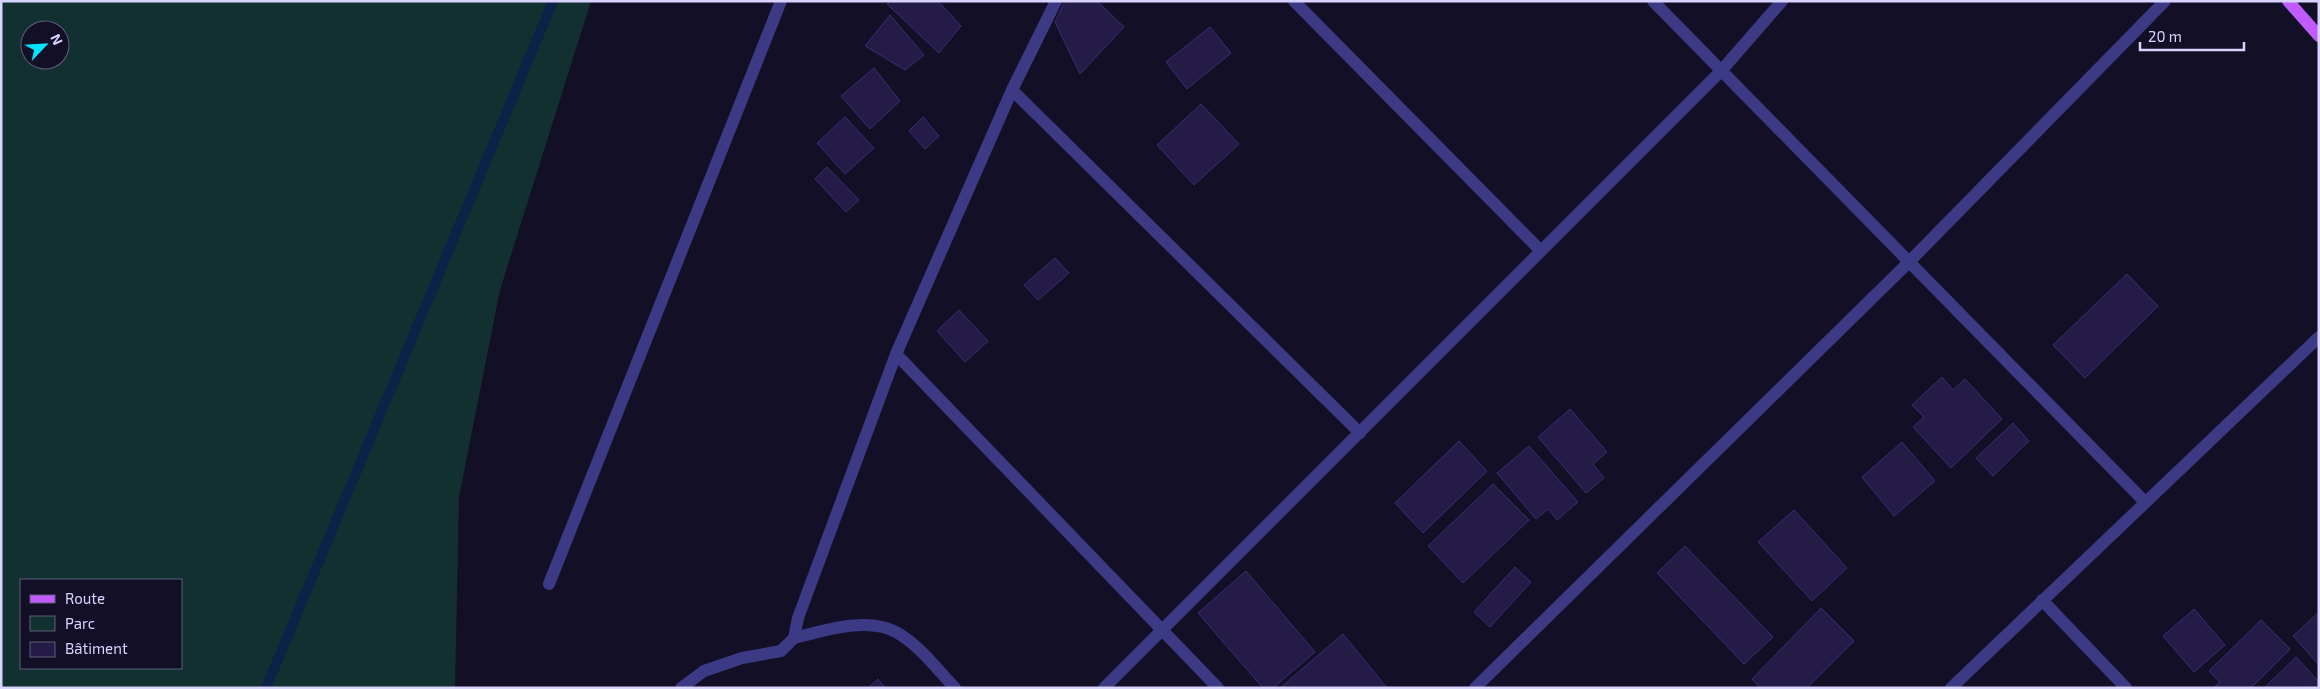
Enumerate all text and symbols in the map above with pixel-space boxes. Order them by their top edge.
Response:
north arrow [20,20,70,70]
scale bar [2140,20,2244,52]
text: 20 m [2148,27,2182,45]
text: N [47,31,67,47]
legend [20,579,182,669]
text: Route [65,589,105,607]
text: Parc [65,614,95,632]
text: Bâtiment [65,639,128,657]

